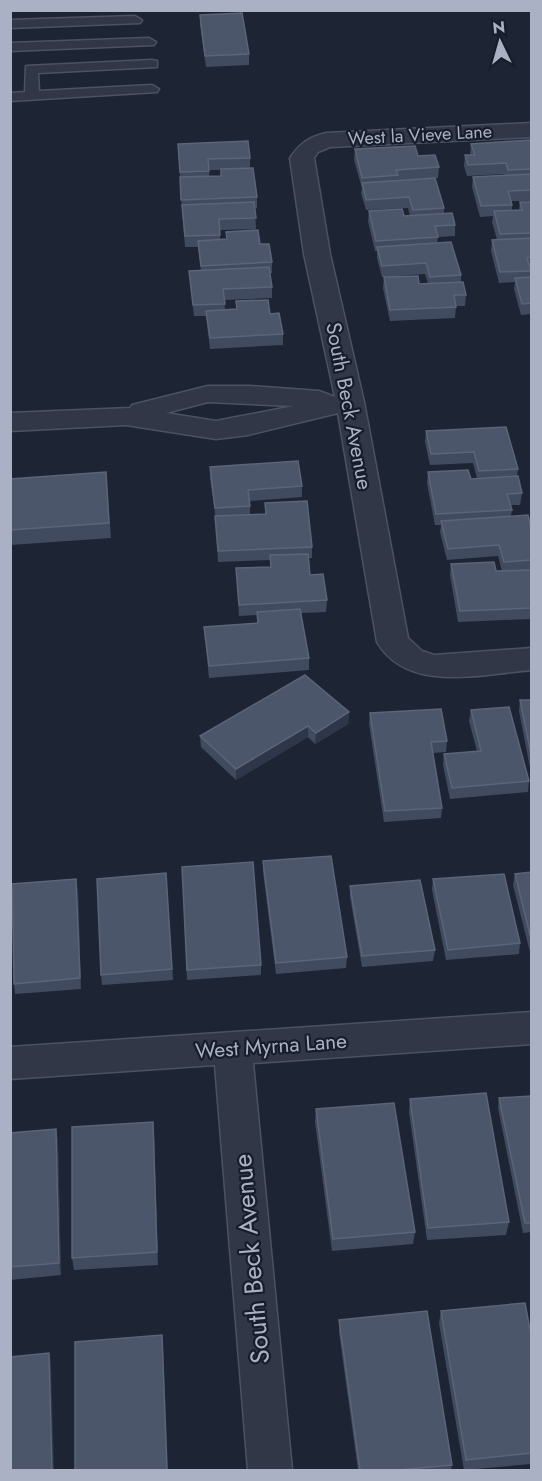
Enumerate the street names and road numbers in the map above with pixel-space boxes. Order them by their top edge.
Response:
street label: West la Vieve Lane [347,118,493,152]
street label: South Beck Avenue [318,320,380,492]
street label: West Myrna Lane [194,1026,348,1066]
street label: South Beck Avenue [223,1153,279,1365]

